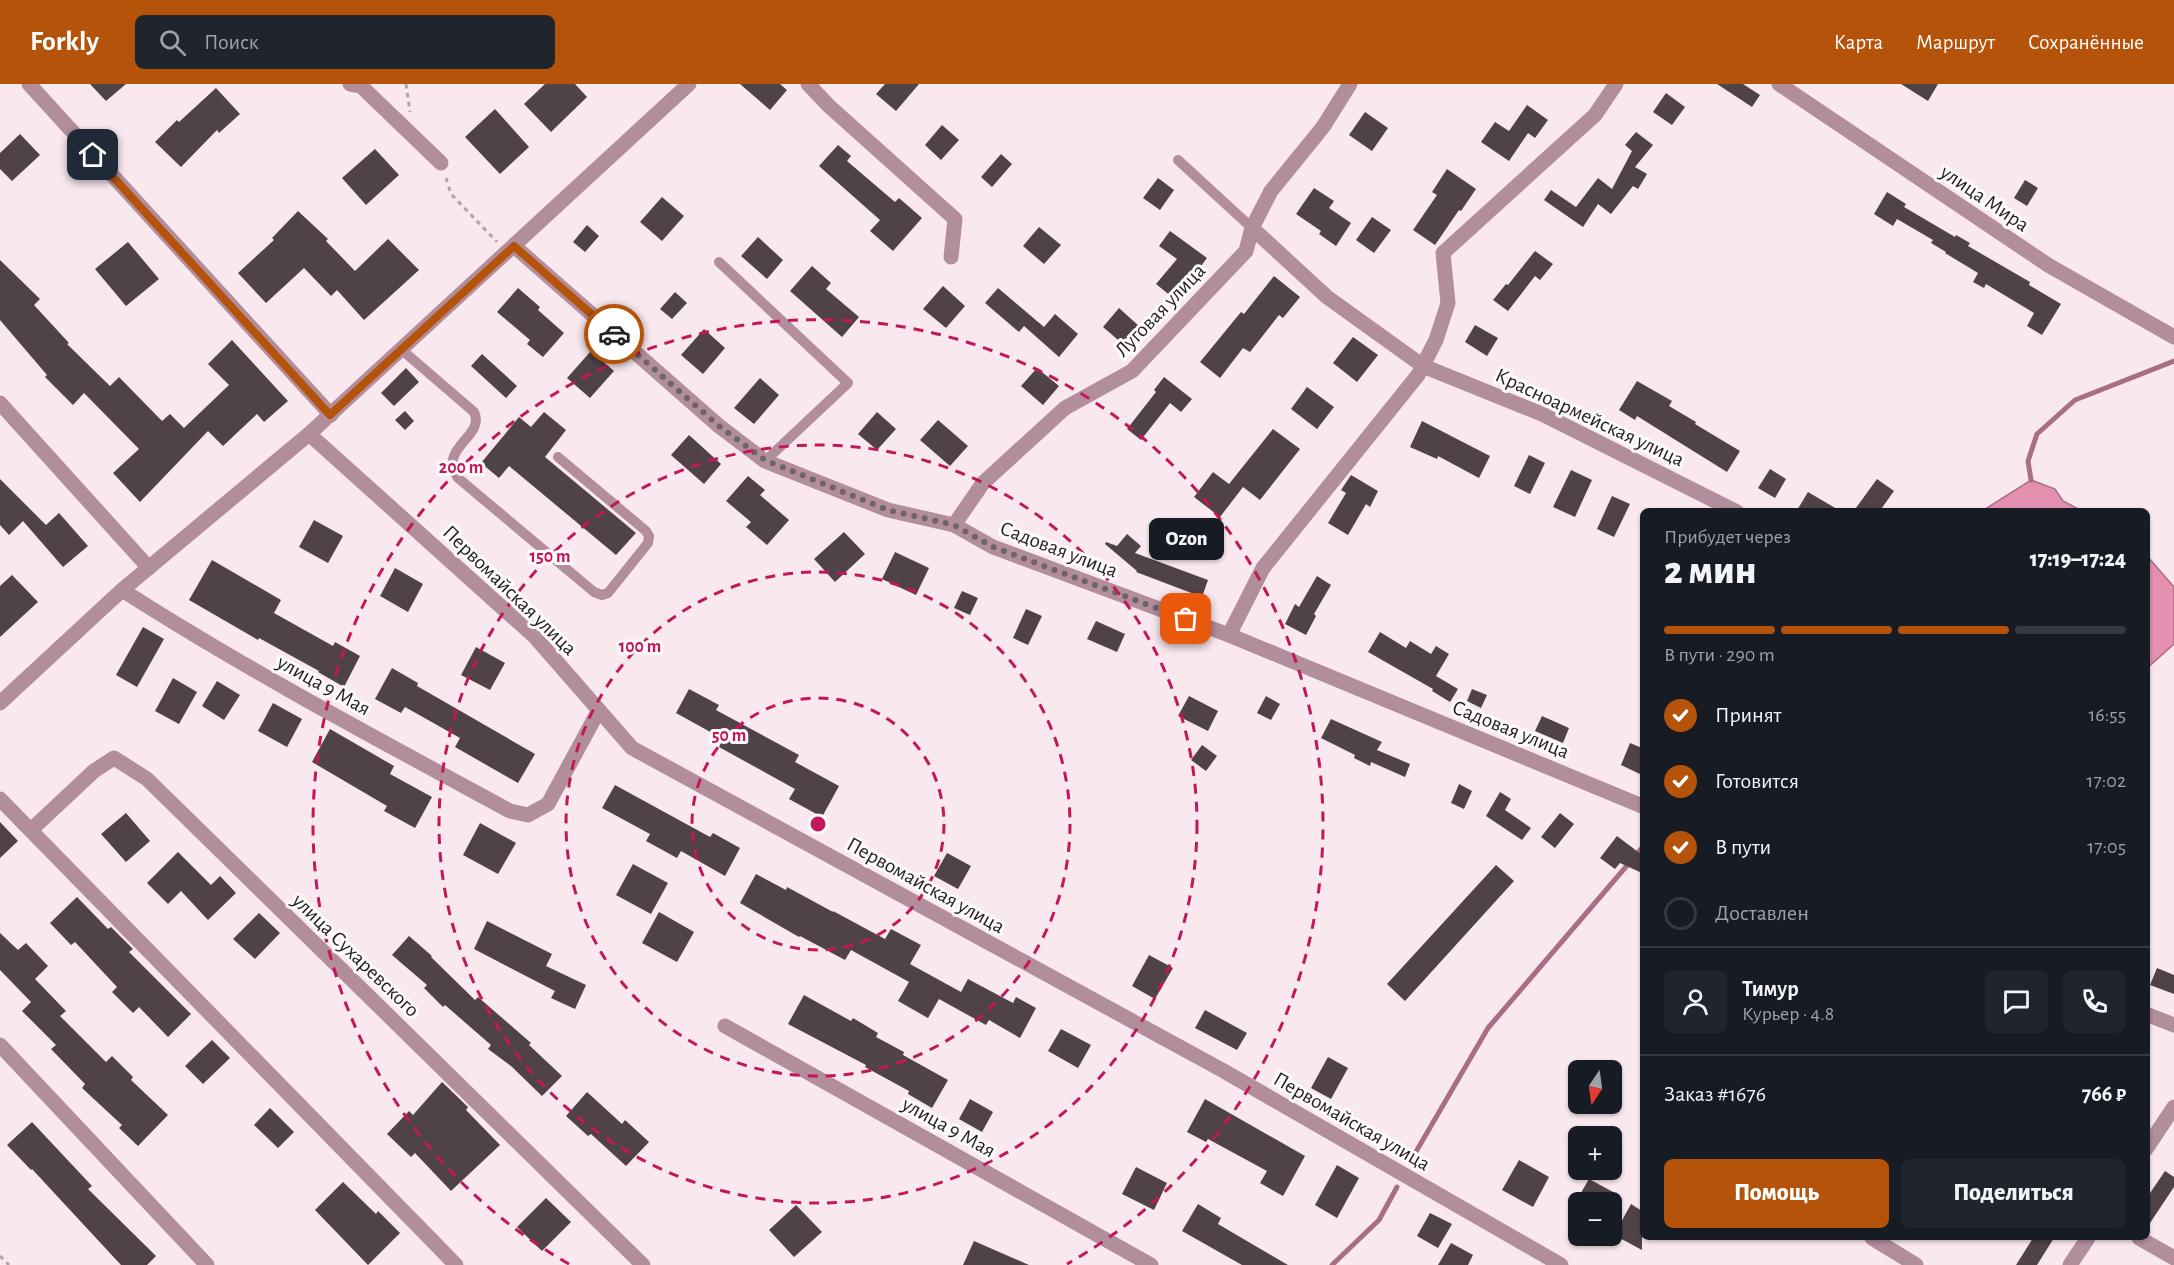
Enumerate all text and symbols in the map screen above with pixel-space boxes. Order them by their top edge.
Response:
search box [135,15,555,69]
icon: search [156,26,189,59]
text: Forkly [30,28,99,56]
text: Поиск [204,31,259,53]
text: Карта [1834,32,1883,53]
text: Маршрут [1916,32,1995,53]
text: Сохранённые [2028,32,2144,53]
pin [67,129,118,180]
icon: home [76,138,109,171]
street label: улица Мира [1936,161,2033,236]
street label: Луговая улица [1111,260,1210,361]
courier [584,304,644,364]
icon: car [598,318,631,351]
street label: Красноармейская улица [1492,364,1688,471]
text: 200 m [439,459,483,477]
street label: Садовая улица [997,517,1121,582]
callout: Ozon [1148,517,1224,559]
street label: Первомайская улица [439,521,581,660]
text: Прибудет через [1664,527,1791,547]
text: Ozon [1166,529,1208,549]
text: 150 m [530,548,570,566]
text: 17:19–17:24 [2030,548,2126,570]
text: 2 мин [1664,552,1757,591]
pin [1160,593,1211,644]
icon: bag [1169,602,1202,635]
text: 100 m [619,638,661,656]
text: В пути · 290 m [1664,645,1775,665]
street label: улица 9 Мая [273,651,374,720]
street label: Садовая улица [1449,696,1573,763]
icon: check [1664,699,1697,732]
text: Принят [1715,704,1781,726]
text: 16:55 [2088,705,2126,725]
text: 50 m [712,727,746,745]
icon: check [1664,765,1697,798]
text: Готовится [1715,770,1799,792]
text: 17:02 [2087,771,2126,791]
centre of rings [808,814,828,834]
icon: check [1664,831,1697,864]
street label: Первомайская улица [843,833,1009,938]
text: В пути [1715,836,1771,858]
text: 17:05 [2087,837,2126,857]
street label: улица Сухаревского [288,889,423,1021]
text: Доставлен [1715,902,1809,924]
button: person [1664,970,1727,1033]
button: chat [1985,970,2048,1033]
button: phone [2063,970,2126,1033]
text: Тимур [1742,978,1799,1000]
text: Курьер · 4.8 [1742,1004,1834,1024]
north arrow [1568,1060,1622,1114]
map controls [1568,1060,1622,1246]
street label: Первомайская улица [1270,1068,1434,1175]
text: Заказ #1676 [1664,1083,1766,1105]
text: 766 ₽ [2082,1083,2126,1105]
street label: улица 9 Мая [898,1093,999,1162]
button: + [1568,1126,1622,1180]
button: Помощь [1664,1159,1889,1228]
button: Поделиться [1901,1159,2126,1228]
button: − [1568,1192,1622,1246]

